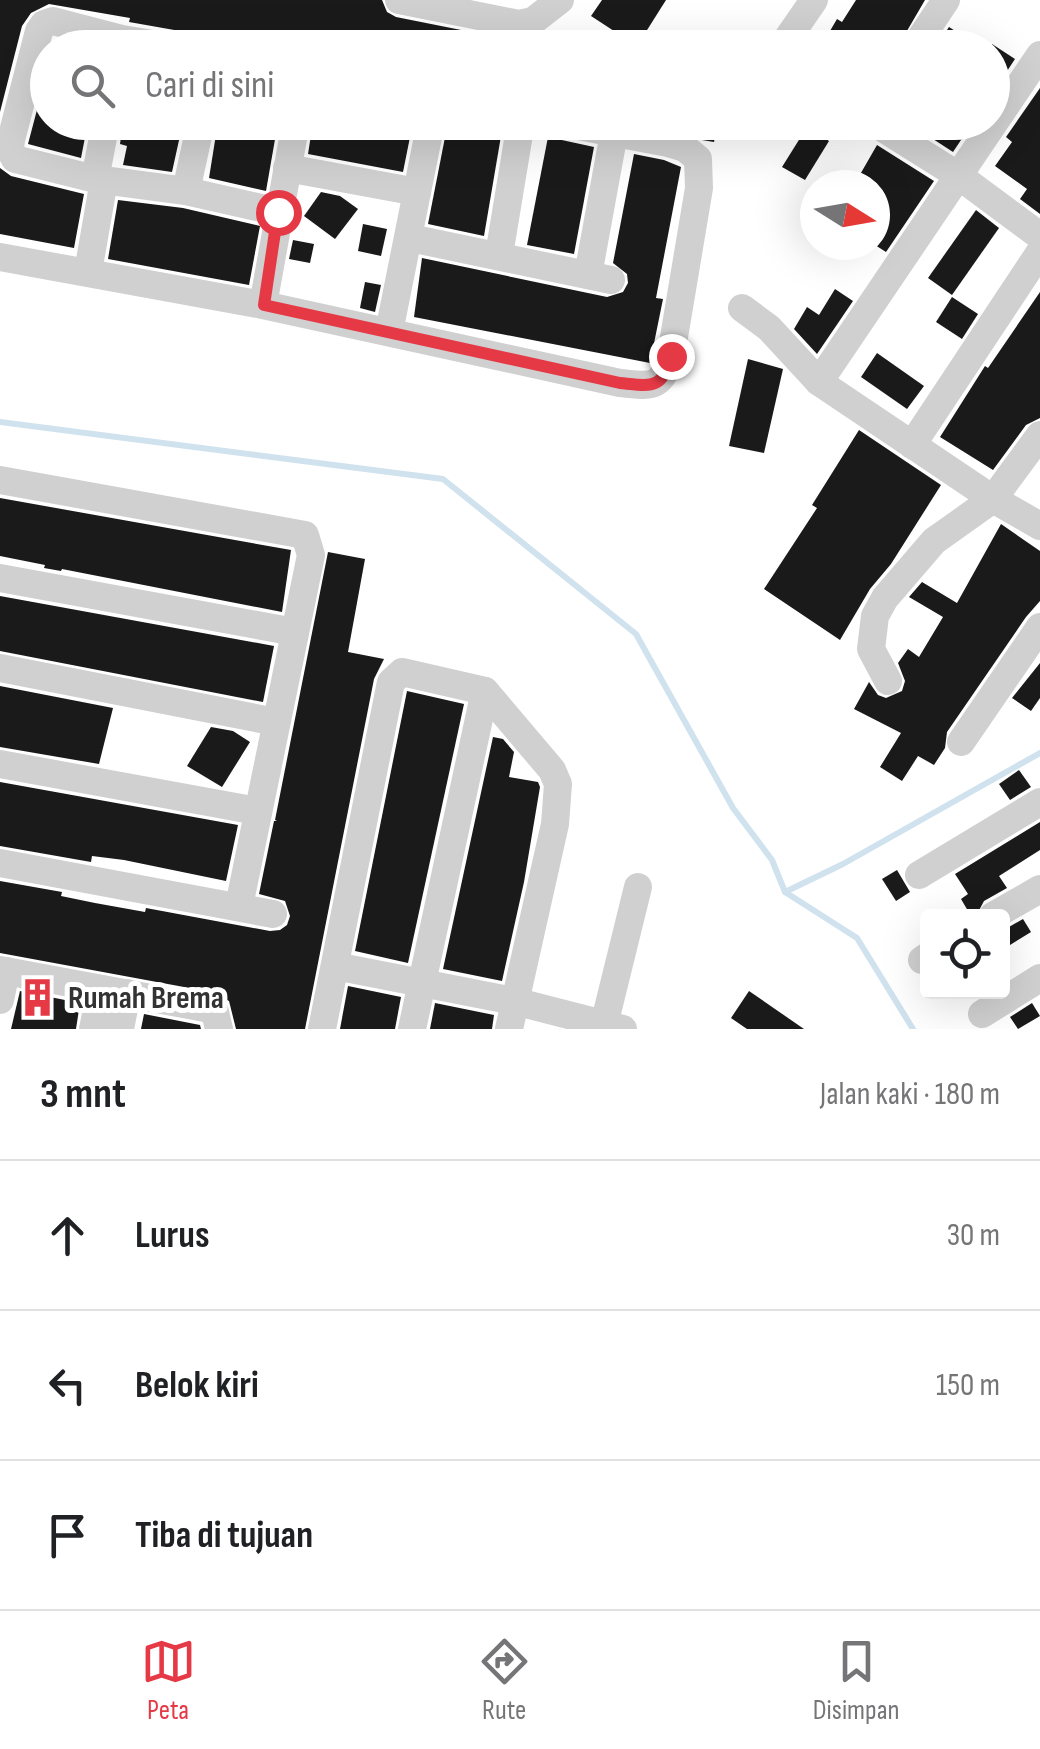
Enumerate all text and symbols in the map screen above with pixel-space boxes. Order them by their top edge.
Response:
search box [30,30,1010,140]
icon: search [65,58,120,113]
text: Cari di sini [145,63,274,108]
north arrow [800,170,890,260]
route start [256,190,302,236]
route end [649,334,695,380]
map controls [920,909,1010,999]
button: locate [920,909,1010,999]
building icon: Rumah Brema [17,977,59,1019]
place label: Rumah Brema [68,979,224,1018]
text: 3 mnt [40,1069,126,1120]
text: Jalan kaki · 180 m [820,1075,1000,1114]
icon: ahead [40,1208,95,1263]
text: Lurus [135,1213,209,1258]
text: 30 m [947,1216,1000,1255]
icon: left [40,1358,95,1413]
text: Belok kiri [135,1363,259,1408]
text: 150 m [936,1366,1000,1405]
icon: arrive [40,1508,95,1563]
text: Tiba di tujuan [135,1513,313,1558]
tab: Peta [141,1634,196,1727]
tab: Rute [477,1634,532,1727]
tab: Disimpan [813,1634,899,1727]

